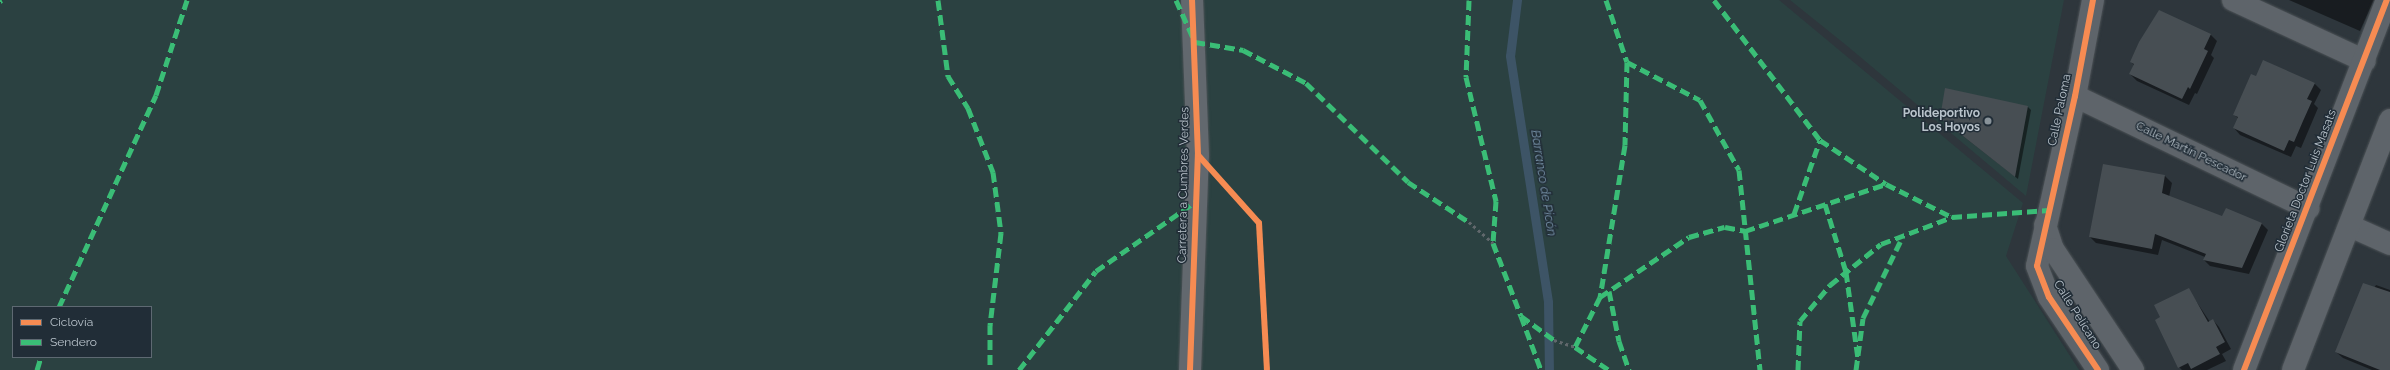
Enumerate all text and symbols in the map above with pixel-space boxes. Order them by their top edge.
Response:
street label: Calle Paloma [2045,73,2075,147]
street label: Carretera a Cumbres Verdes [1175,106,1193,264]
place label: Polideportivo Los Hoyos [1903,107,1980,135]
street label: Glorieta Doctor Luis Masats [2272,108,2340,254]
marker: Polideportivo Los Hoyos [1983,116,1993,126]
street label: Calle Martín Pescador [2133,119,2249,185]
water label: Barranco de Picón [1527,129,1559,237]
street label: Calle Pelícano [2050,278,2104,352]
legend [12,306,152,358]
text: Ciclovía [50,315,93,329]
text: Sendero [50,335,97,349]

